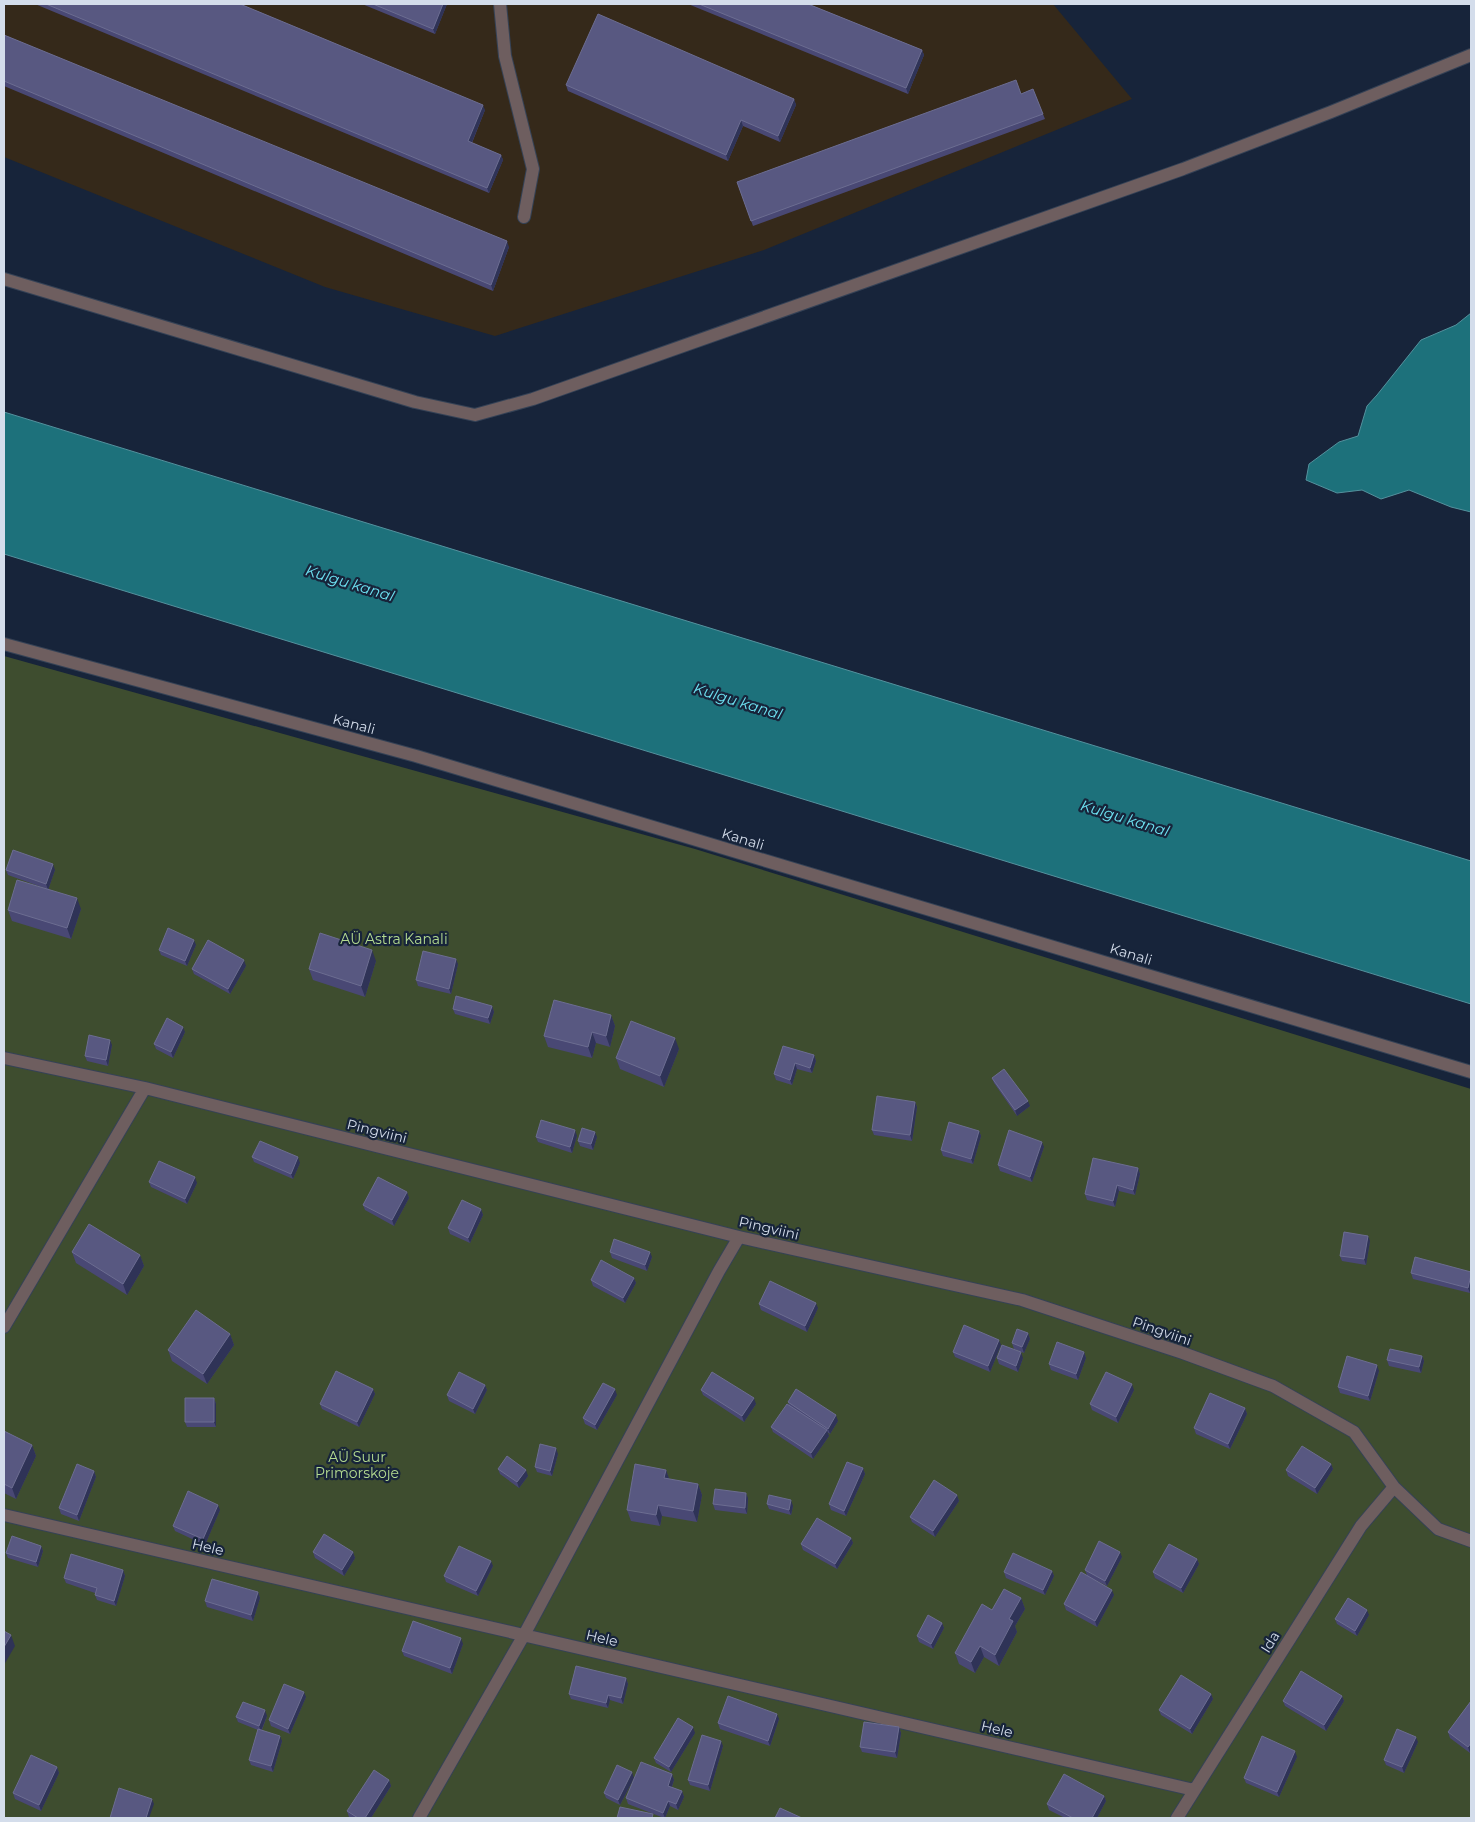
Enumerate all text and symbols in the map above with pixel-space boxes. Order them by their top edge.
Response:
water label: Kulgu kanal [303,560,397,606]
water label: Kulgu kanal [691,678,785,724]
street label: Kanali [331,710,377,738]
water label: Kulgu kanal [1078,795,1172,841]
street label: Kanali [720,824,766,854]
park label: AÜ Astra Kanali [340,930,448,948]
street label: Kanali [1108,939,1154,969]
street label: Pingviini [345,1115,409,1147]
street label: Pingviini [737,1212,801,1244]
street label: Pingviini [1130,1313,1194,1349]
park label: AÜ Suur Primorskoje [315,1448,399,1482]
street label: Hele [190,1535,226,1559]
street label: Hele [584,1626,620,1650]
street label: Ida [1257,1628,1283,1656]
street label: Hele [979,1717,1015,1741]

